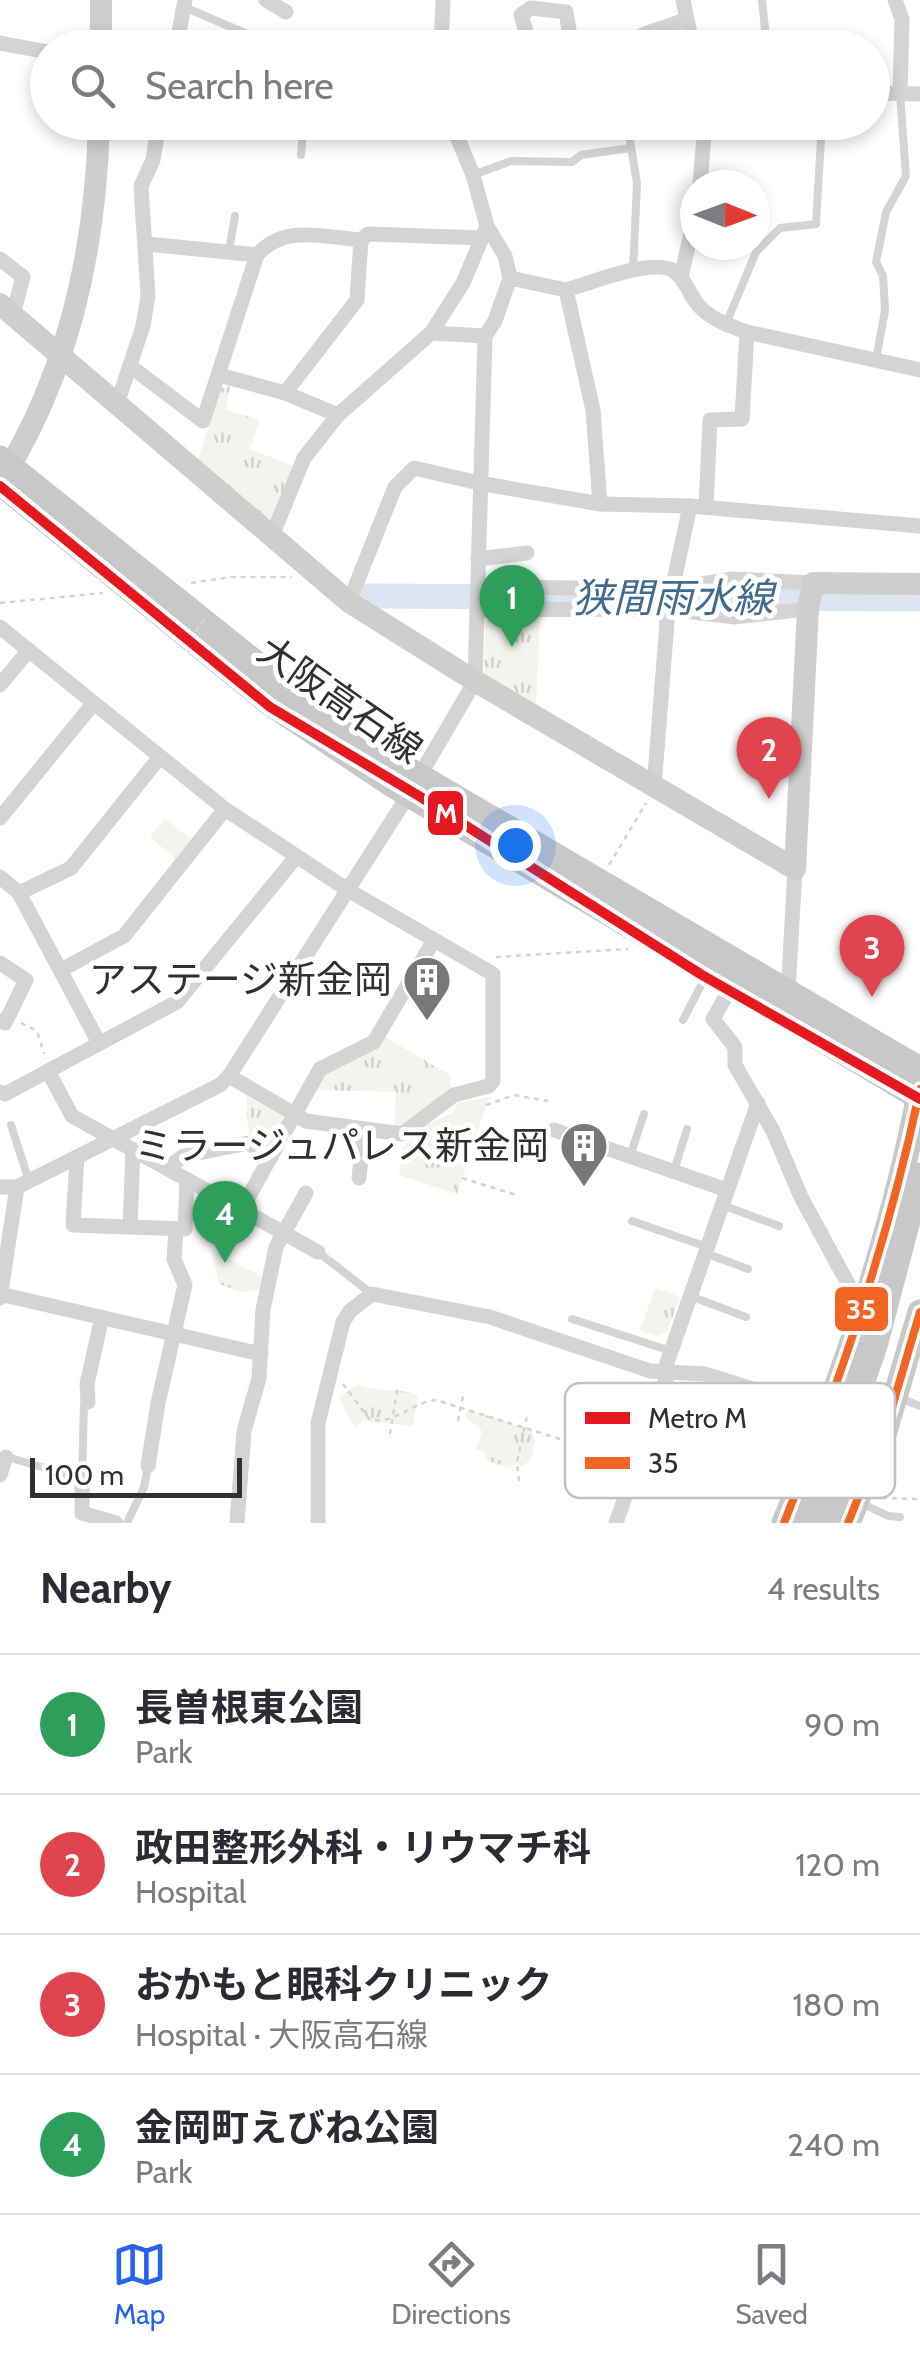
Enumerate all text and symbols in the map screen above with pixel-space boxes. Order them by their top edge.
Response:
search box [30,30,890,140]
icon: search [65,58,120,113]
text: Search here [145,62,334,109]
north arrow [680,170,770,260]
pin: 1 [480,564,544,647]
water label: 狭間雨水線 [573,573,778,622]
street label: 大阪高石線 [249,626,432,773]
pin: 2 [736,716,802,799]
line badge: M [426,789,465,837]
text: M [434,796,458,830]
your location [490,820,541,871]
pin: 3 [840,914,904,997]
building icon: アステージ新金岡 [401,954,453,1022]
place label: アステージ新金岡 [89,956,392,1003]
building icon: ミラージュパレス新金岡 [558,1120,610,1188]
place label: ミラージュパレス新金岡 [134,1122,549,1169]
pin: 4 [192,1180,258,1263]
line badge: 35 [833,1285,890,1333]
text: 35 [846,1292,876,1326]
legend [565,1383,895,1498]
text: Metro M [648,1401,747,1435]
text: 35 [648,1446,678,1480]
scale bar [30,1453,242,1498]
text: 100 m [45,1458,124,1492]
text: Nearby [40,1562,172,1614]
text: 4 results [767,1569,880,1608]
text: 長曽根東公園 [135,1684,363,1731]
text: 1 [67,1705,78,1744]
text: 90 m [804,1705,880,1744]
text: Park [135,1732,193,1771]
text: 政田整形外科・リウマチ科 [135,1824,591,1871]
text: 2 [64,1845,81,1884]
text: 120 m [795,1845,880,1884]
text: Hospital [135,1872,246,1911]
text: おかもと眼科クリニック [135,1961,552,2008]
text: 3 [64,1985,81,2024]
text: 180 m [793,1985,880,2024]
text: Hospital · 大阪高石線 [135,2015,428,2054]
text: 金岡町えびね公園 [135,2104,439,2151]
text: 4 [63,2125,82,2164]
text: 240 m [787,2125,880,2164]
text: Park [135,2152,193,2191]
tab: Map [112,2237,167,2331]
tab: Directions [391,2237,511,2331]
tab: Saved [735,2237,808,2331]

